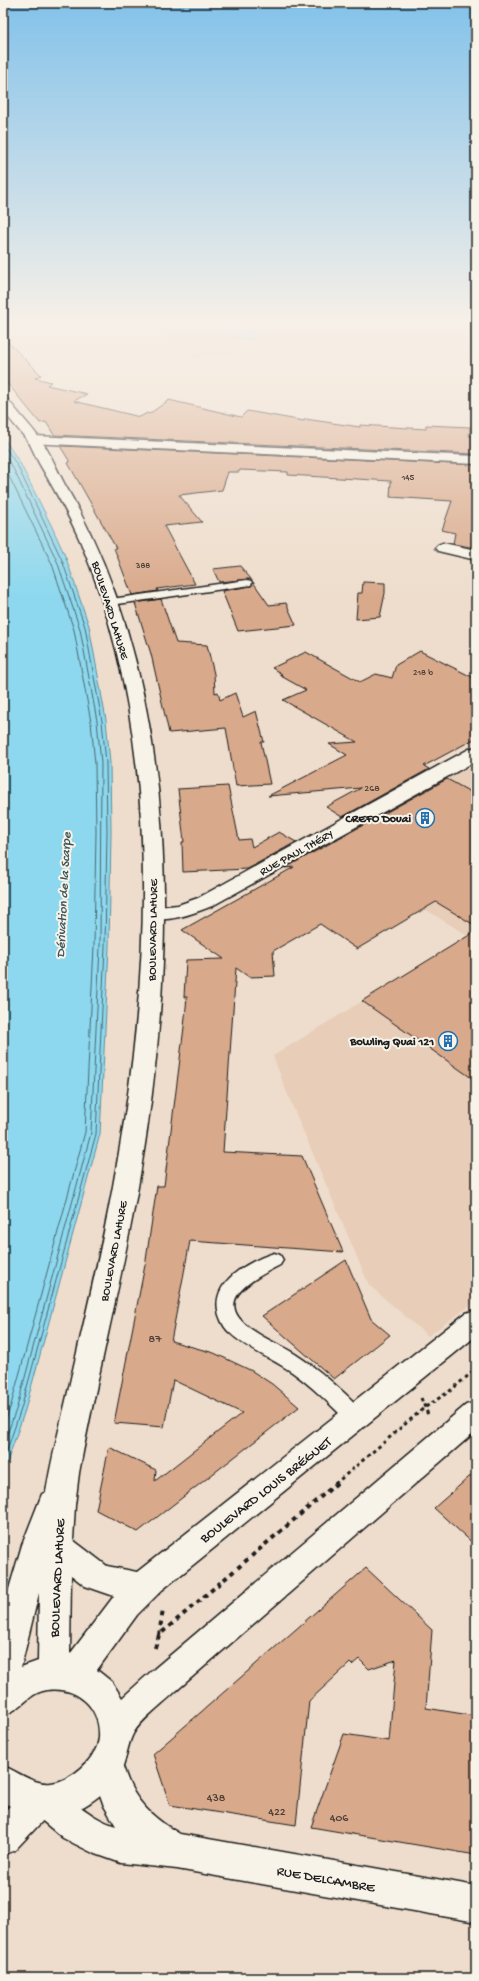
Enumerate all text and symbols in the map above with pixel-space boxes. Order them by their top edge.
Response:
house number: 145 [401,473,415,484]
street label: BOULEVARD LAHURE [87,559,131,662]
house number: 388 [135,561,150,572]
house number: 218 b [413,668,433,679]
house number: 268 [364,783,380,795]
building icon: CREFO Douai [414,807,436,829]
place label: CREFO Douai [345,813,411,827]
street label: RUE PAUL THÉRY [258,827,337,880]
water label: Dérivation de la Scarpe [54,831,75,958]
street label: BOULEVARD LAHURE [146,878,162,982]
building icon: Bowling Quai 121 [437,1030,459,1052]
place label: Bowling Quai 121 [349,1036,434,1050]
street label: BOULEVARD LAHURE [98,1200,132,1304]
house number: 87 [149,1333,162,1347]
street label: BOULEVARD LOUIS BRÉGUET [197,1434,336,1548]
street label: BOULEVARD LAHURE [47,1517,70,1639]
house number: 438 [207,1792,226,1806]
house number: 422 [268,1806,286,1820]
house number: 406 [330,1812,349,1826]
street label: RUE DELCAMBRE [275,1863,377,1898]

